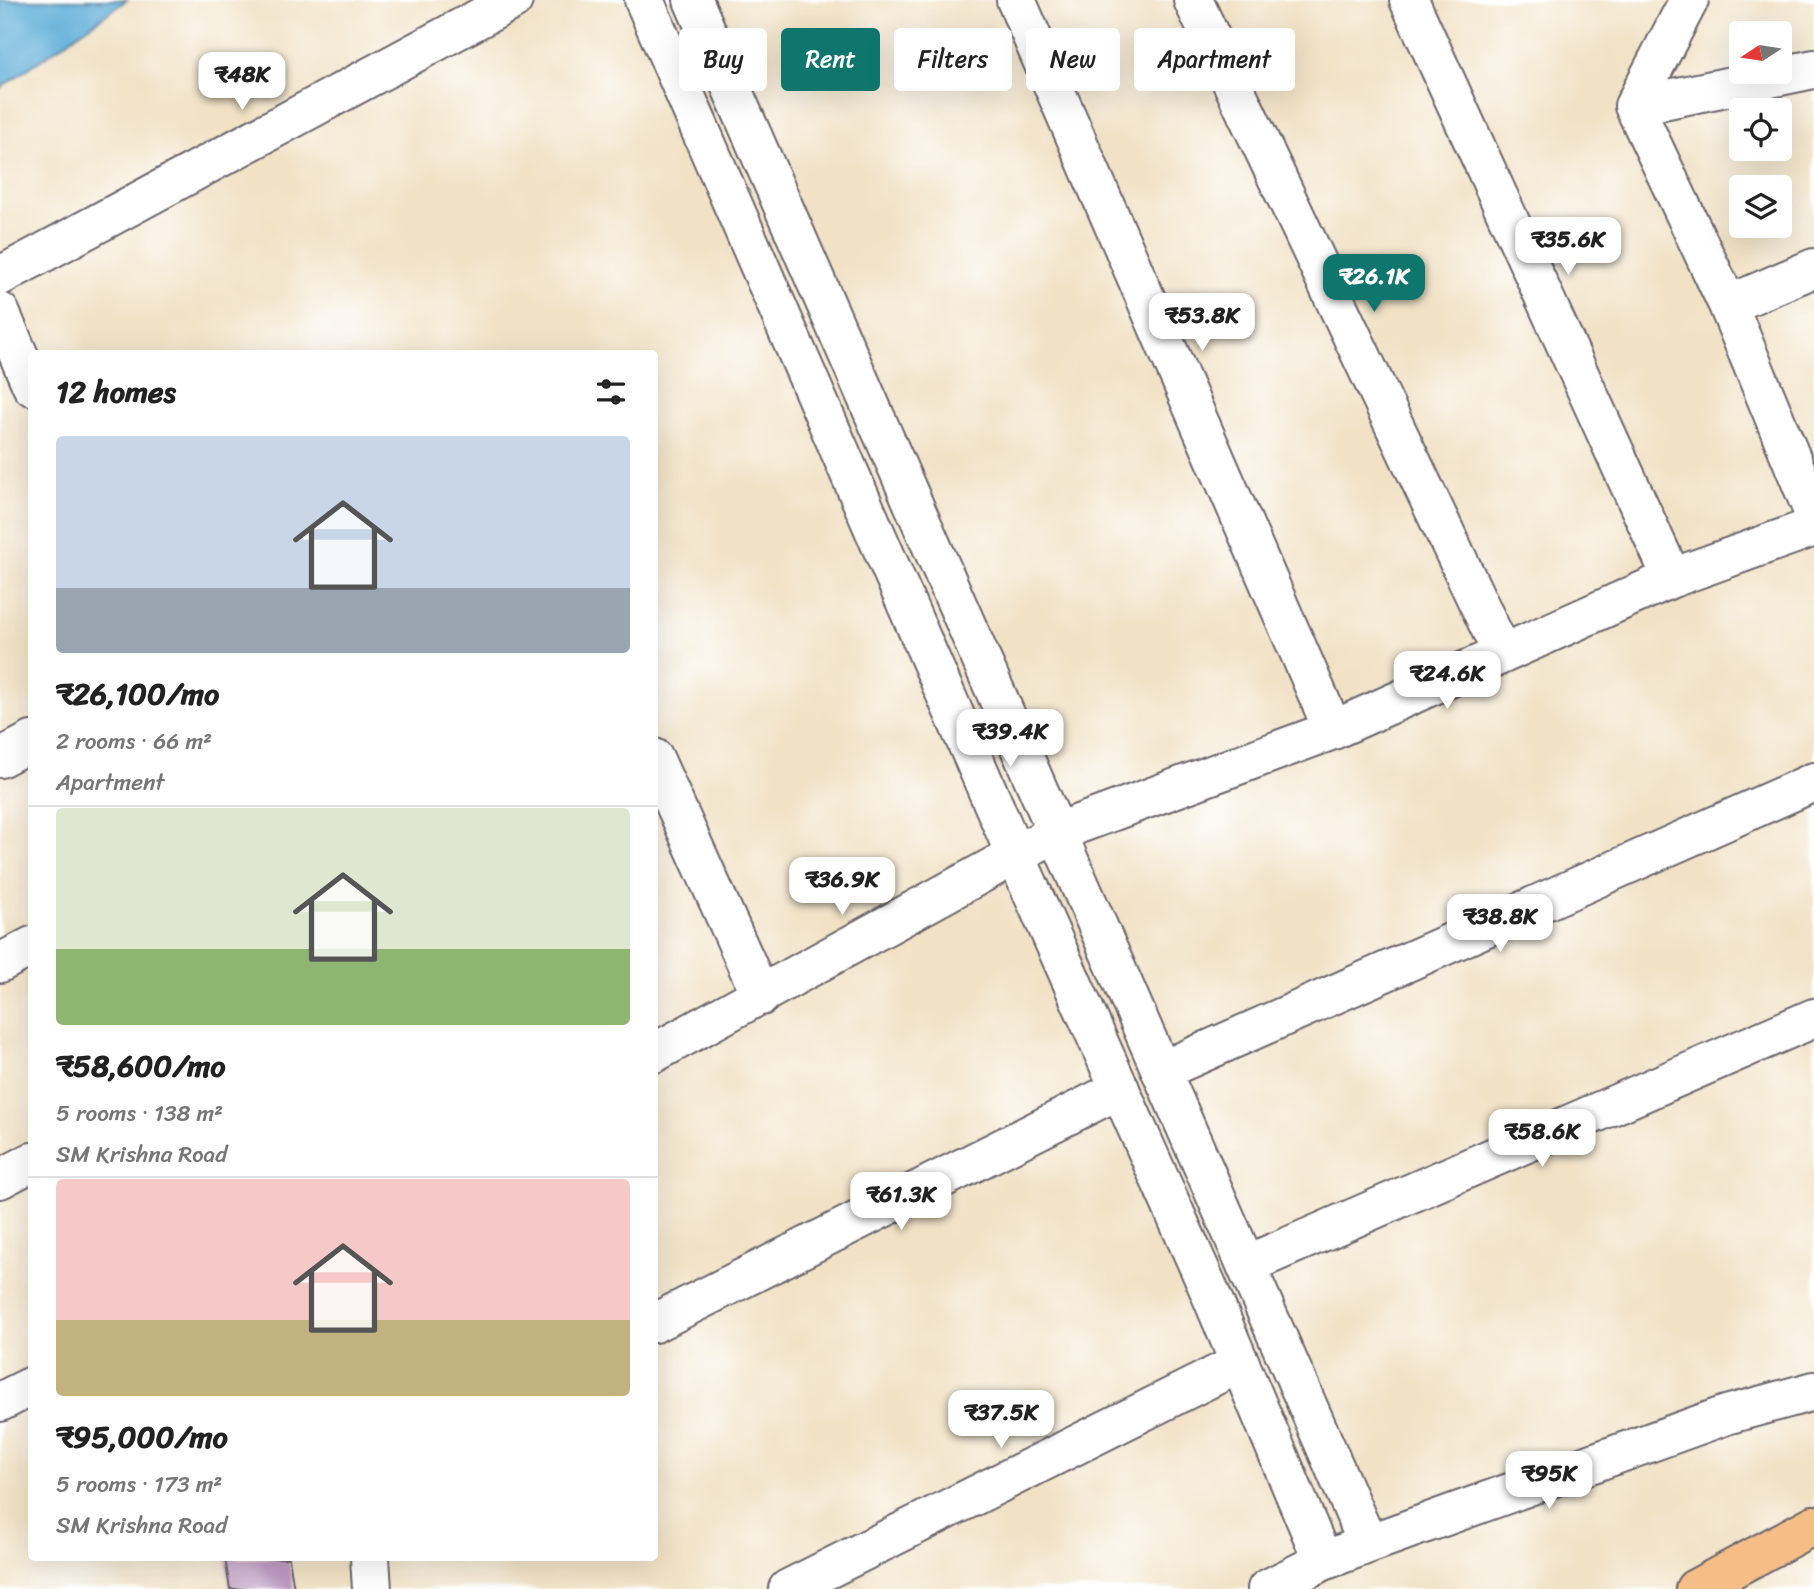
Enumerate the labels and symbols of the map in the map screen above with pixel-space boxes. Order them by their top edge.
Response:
north arrow [1729,21,1792,84]
pin: ₹48K [201,52,283,112]
pin: ₹35.6K [1511,218,1625,277]
pin: ₹26.1K [1317,254,1431,314]
pin: ₹53.8K [1145,294,1259,353]
pin: ₹24.6K [1390,652,1504,711]
pin: ₹39.4K [953,710,1067,769]
pin: ₹36.9K [785,858,899,917]
pin: ₹38.8K [1443,894,1557,954]
pin: ₹58.6K [1485,1110,1599,1169]
pin: ₹61.3K [844,1172,958,1232]
pin: ₹37.5K [944,1390,1058,1450]
pin: ₹95K [1508,1452,1590,1511]

